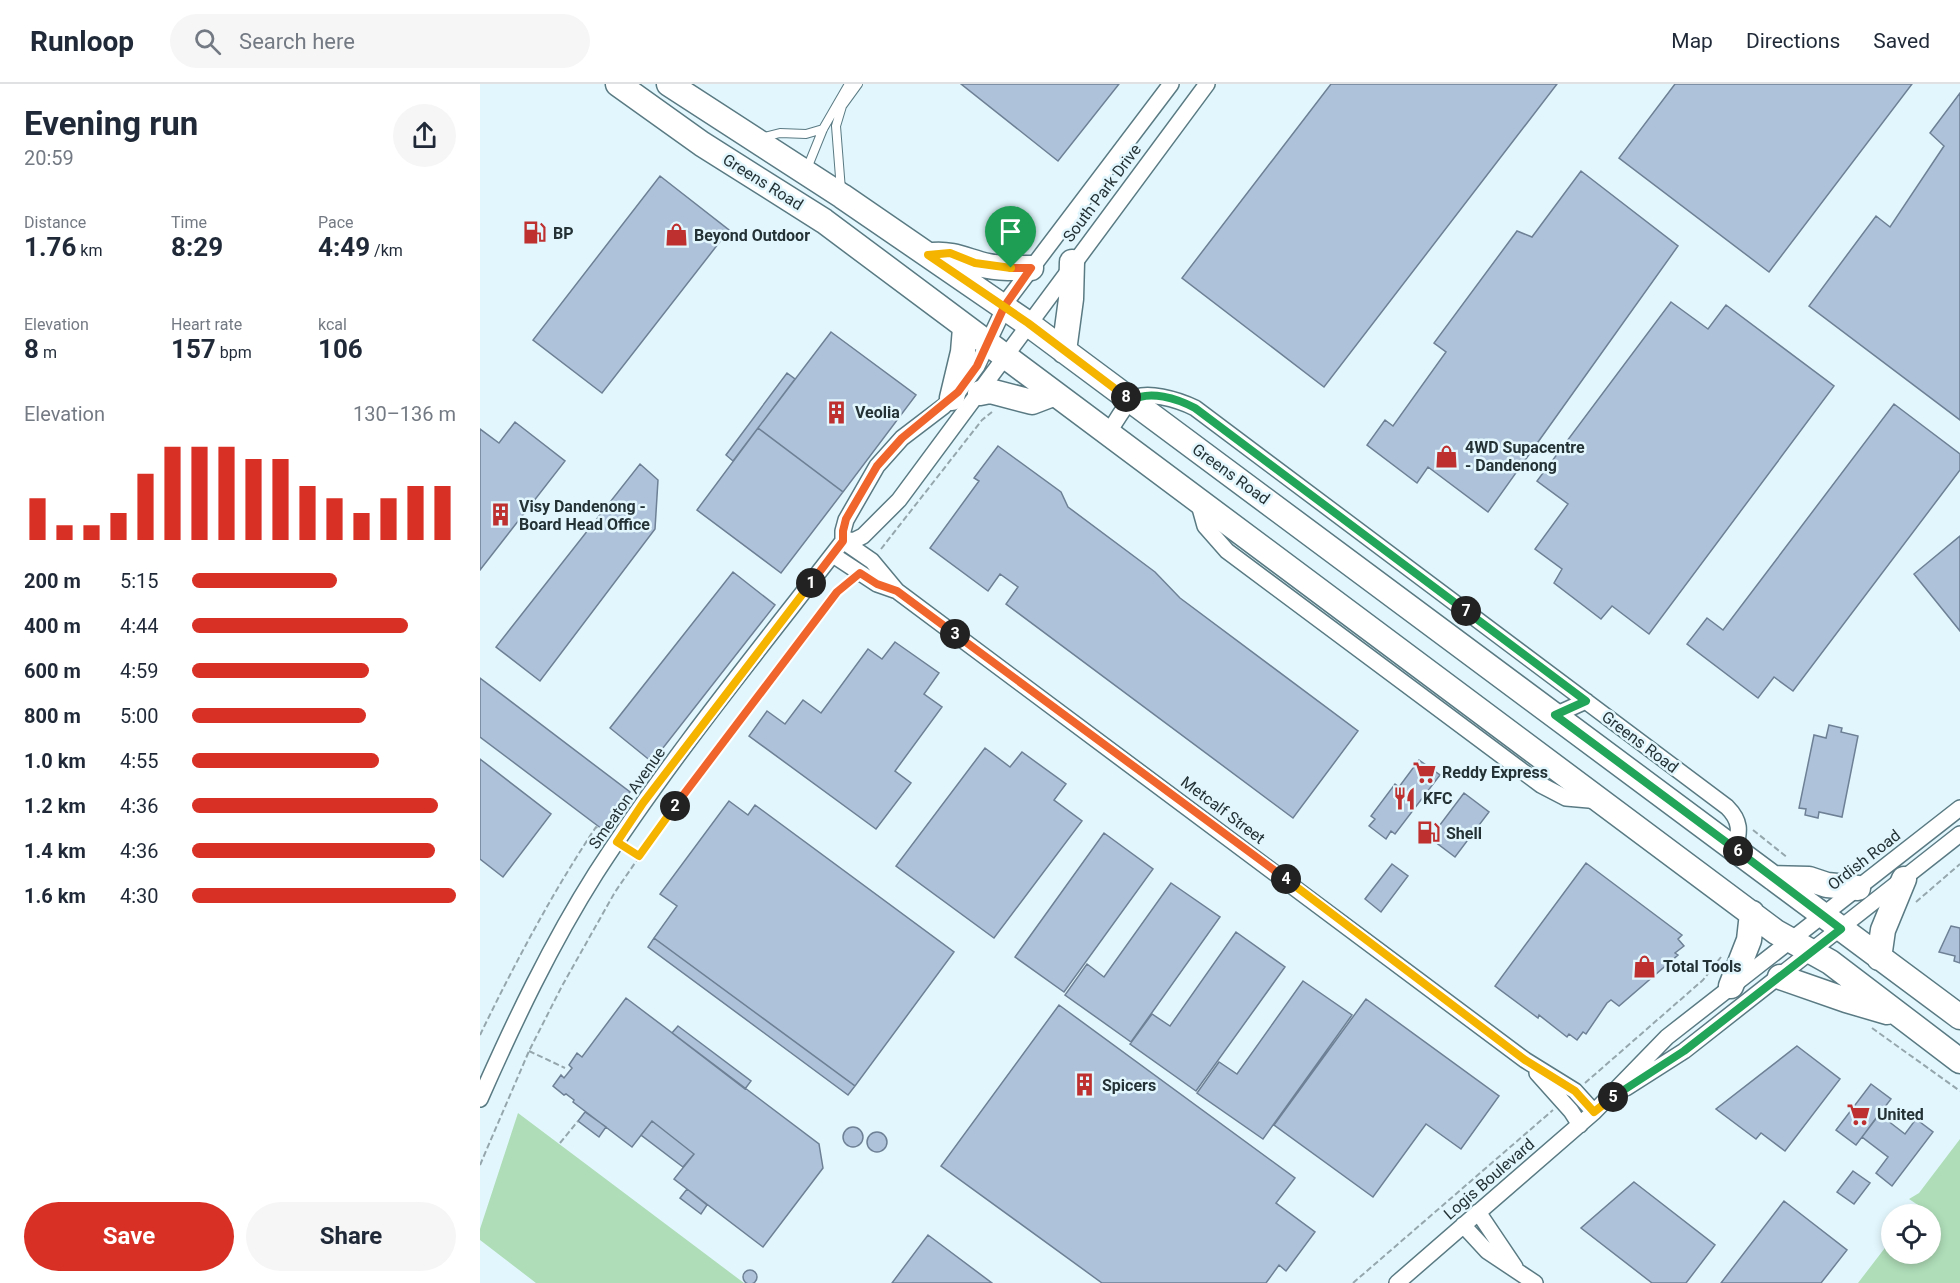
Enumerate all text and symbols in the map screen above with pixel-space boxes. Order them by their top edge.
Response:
search box [170,14,590,68]
text: Runloop [30,25,134,58]
icon: search [191,25,224,58]
text: Search here [239,29,355,54]
text: Map [1671,29,1713,53]
text: Directions [1746,29,1840,53]
text: Saved [1873,29,1930,53]
text: Evening run [24,104,198,143]
button: share [393,104,456,167]
street label: South Park Drive [1059,140,1145,246]
text: 20:59 [24,146,74,170]
street label: Greens Road [719,150,807,214]
pin [985,206,1036,268]
text: Distance [24,213,86,232]
text: Time [171,213,207,232]
text: Pace [318,213,354,232]
icon: arrive [994,215,1027,248]
fuel station icon: BP [522,220,548,246]
shop icon: Beyond Outdoor [663,222,689,248]
place label: BP [553,224,574,243]
place label: Beyond Outdoor [694,226,810,245]
text: 1.76 [24,232,76,262]
text: 8:29 [171,232,223,262]
text: 4:49 [318,232,370,262]
text: km [76,241,102,260]
text: /km [370,241,403,260]
text: Elevation [24,315,89,334]
text: Heart rate [171,315,242,334]
text: kcal [318,315,347,334]
text: 8 [24,334,39,364]
text: 157 [171,334,216,364]
text: 106 [318,334,363,364]
text: m [39,343,57,362]
text: bpm [216,343,252,362]
pin: 8 [1111,382,1141,412]
text: 8 [1121,387,1131,406]
building icon: Veolia [824,399,850,425]
text: Elevation [24,402,105,426]
text: 130–136 m [353,402,456,426]
place label: Veolia [855,403,900,422]
place label: 4WD Supacentre - Dandenong [1465,438,1585,475]
street label: Greens Road [1189,440,1273,508]
shop icon: 4WD Supacentre - Dandenong [1434,443,1460,469]
place label: Visy Dandenong - Board Head Office [519,497,650,534]
building icon: Visy Dandenong - Board Head Office [488,502,514,528]
pin: 1 [796,568,826,598]
text: 200 m [24,569,81,593]
text: 5:15 [120,569,159,593]
text: 1 [806,573,816,592]
pin: 7 [1451,596,1481,626]
text: 7 [1461,601,1471,620]
text: 400 m [24,614,81,638]
text: 4:44 [120,614,159,638]
pin: 3 [940,619,970,649]
text: 3 [950,624,960,643]
text: 600 m [24,659,81,683]
text: 4:59 [120,659,159,683]
text: 800 m [24,704,81,728]
text: 5:00 [120,704,159,728]
street label: Greens Road [1598,707,1682,777]
street label: Smeaton Avenue [585,743,669,853]
text: 1.0 km [24,749,86,773]
text: 4:55 [120,749,159,773]
supermarket icon: Reddy Express [1411,759,1437,785]
place label: Reddy Express [1442,763,1548,782]
street label: Metcalf Street [1177,772,1269,848]
restaurant icon: KFC [1392,785,1418,811]
place label: KFC [1423,789,1452,808]
pin: 2 [660,791,690,821]
text: 1.2 km [24,794,86,818]
text: 4:36 [120,794,159,818]
text: 2 [670,796,680,815]
fuel station icon: Shell [1415,820,1441,846]
place label: Shell [1446,824,1482,843]
street label: Ordish Road [1824,826,1904,894]
pin: 6 [1723,836,1753,866]
text: 1.4 km [24,839,86,863]
text: 4:36 [120,839,159,863]
text: 6 [1733,841,1743,860]
pin: 4 [1271,864,1301,894]
text: 4 [1281,869,1291,888]
text: 1.6 km [24,884,86,908]
text: 4:30 [120,884,159,908]
shop icon: Total Tools [1632,953,1658,979]
place label: Total Tools [1663,957,1741,976]
building icon: Spicers [1071,1072,1097,1098]
place label: Spicers [1102,1076,1156,1095]
pin: 5 [1598,1082,1628,1112]
text: 5 [1608,1087,1618,1106]
supermarket icon: United [1846,1101,1872,1127]
place label: United [1877,1105,1924,1124]
street label: Logis Boulevard [1440,1135,1538,1223]
button: Save [24,1202,234,1271]
button: Share [246,1202,456,1271]
map controls [1881,1204,1941,1264]
button: locate [1881,1204,1941,1264]

